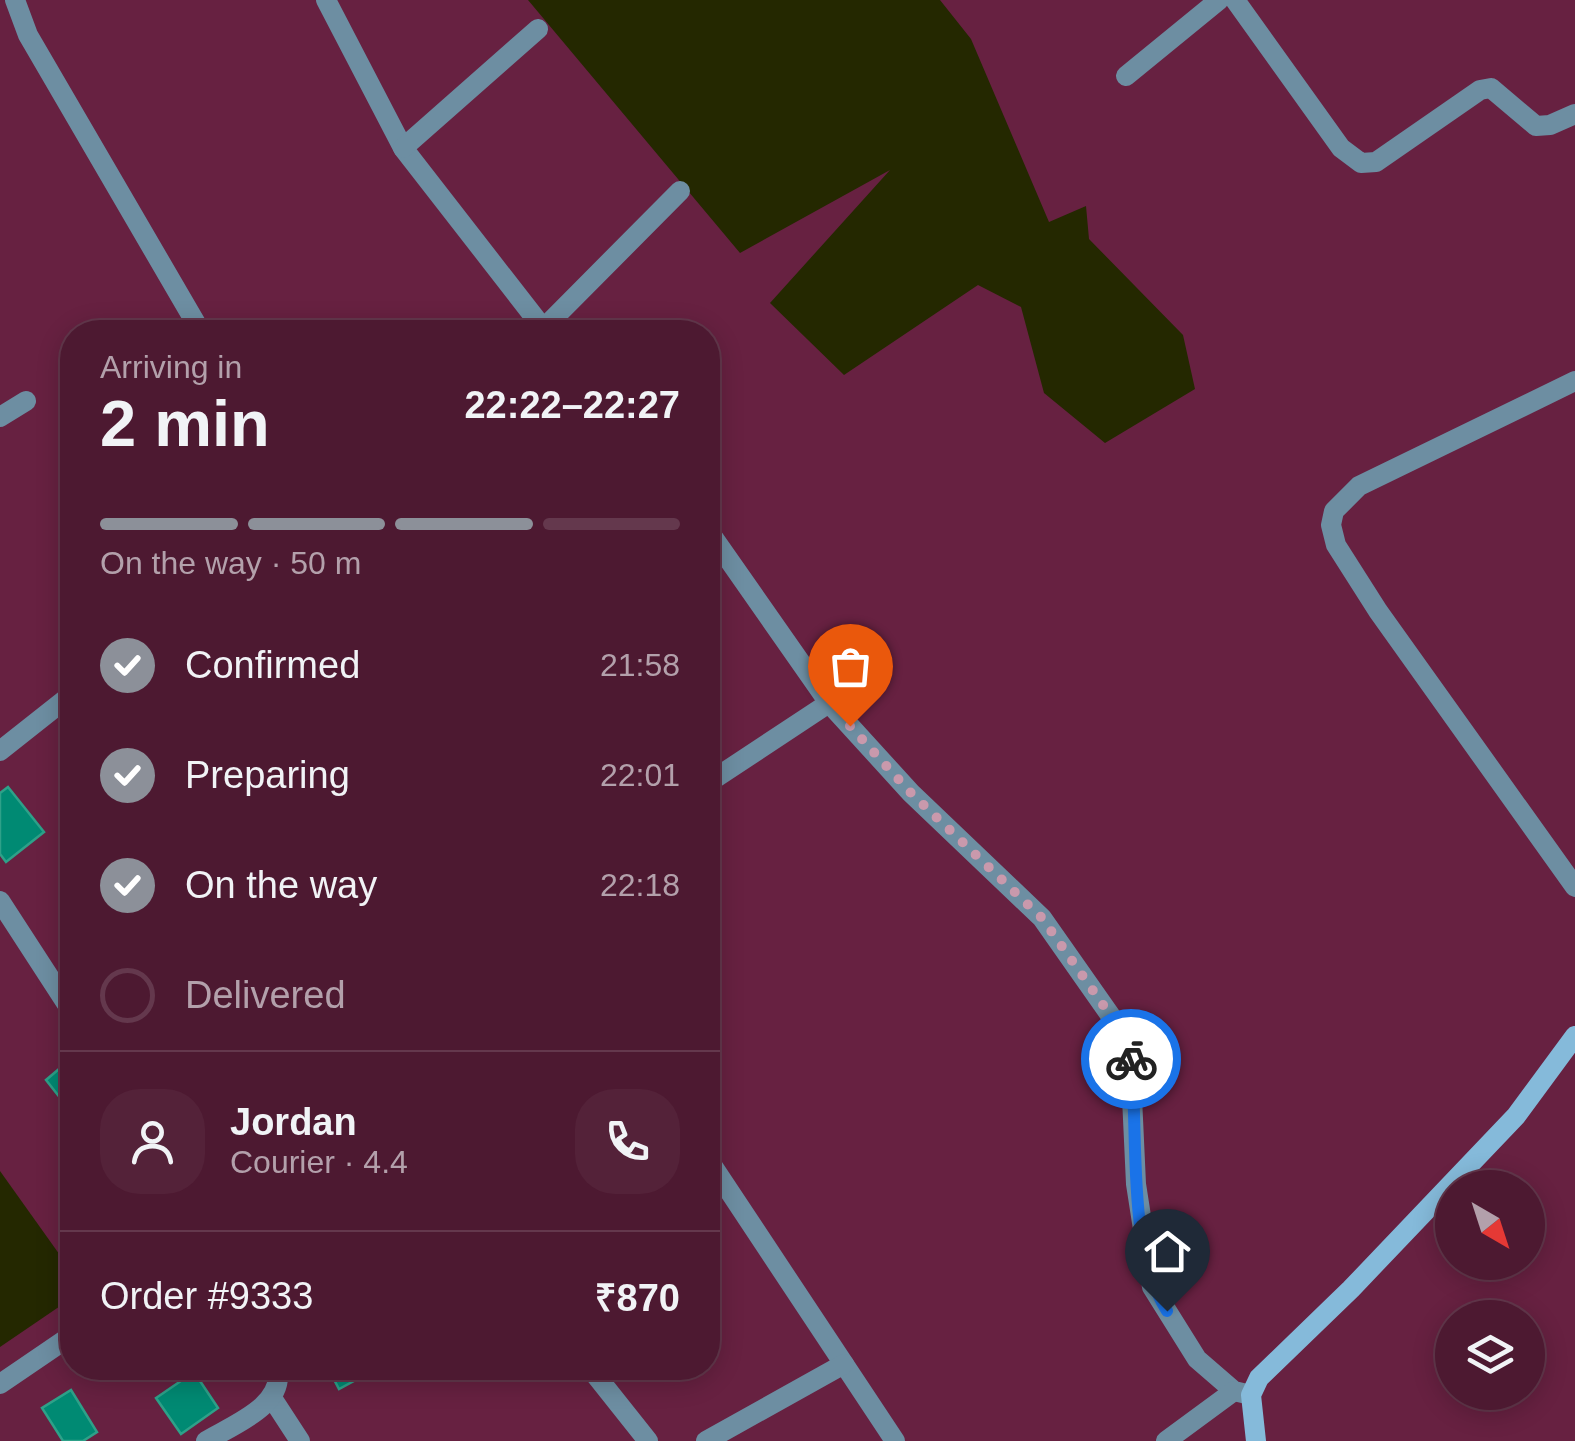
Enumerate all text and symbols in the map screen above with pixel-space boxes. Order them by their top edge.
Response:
text: Arriving in [100,349,242,385]
text: 22:22–22:27 [464,384,680,426]
text: 2 min [100,387,270,460]
text: On the way · 50 m [100,545,361,581]
pin [808,624,893,727]
icon: check [100,638,155,693]
icon: bag [823,639,878,694]
text: Confirmed [185,644,360,686]
text: 21:58 [600,647,680,683]
icon: check [100,748,155,803]
text: Preparing [185,754,350,796]
text: 22:01 [600,757,680,793]
icon: check [100,858,155,913]
text: On the way [185,864,377,906]
text: 22:18 [600,867,680,903]
text: Delivered [185,974,346,1016]
courier [1081,1009,1181,1109]
icon: bike [1104,1032,1159,1087]
button: person [100,1089,205,1194]
button: phone [575,1089,680,1194]
text: Jordan [230,1101,357,1143]
text: Courier · 4.4 [230,1144,408,1180]
north arrow [1435,1170,1545,1280]
map controls [1435,1170,1545,1410]
pin [1125,1209,1210,1312]
icon: home [1140,1224,1195,1279]
text: Order #9333 [100,1275,313,1317]
text: ₹870 [595,1277,680,1319]
button: layers [1435,1300,1545,1410]

